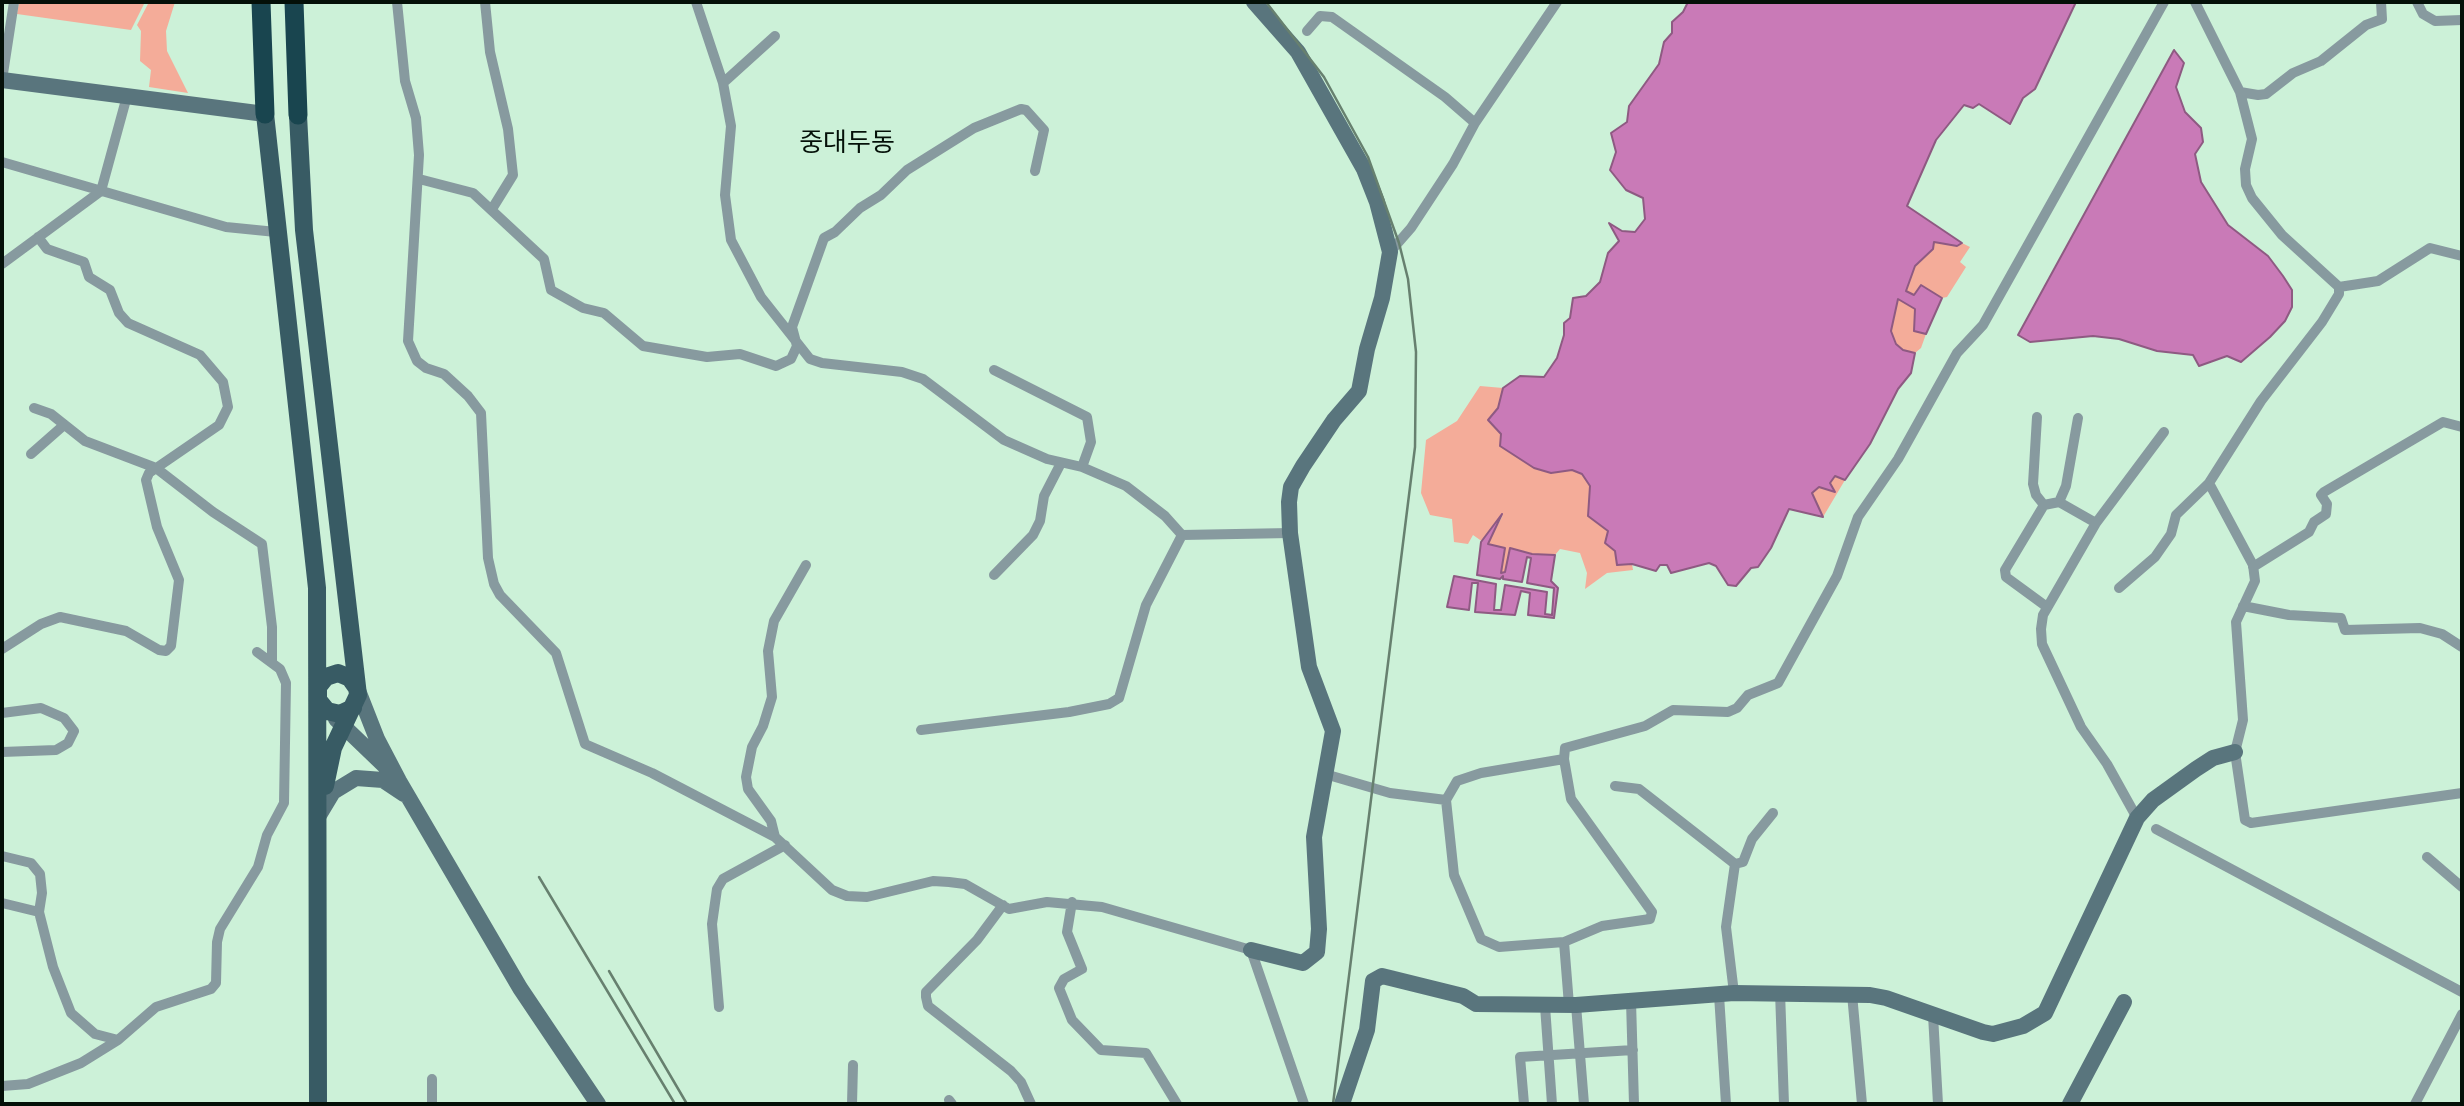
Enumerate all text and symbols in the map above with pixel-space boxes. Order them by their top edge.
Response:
district label: 중대두동 [799,127,895,159]

